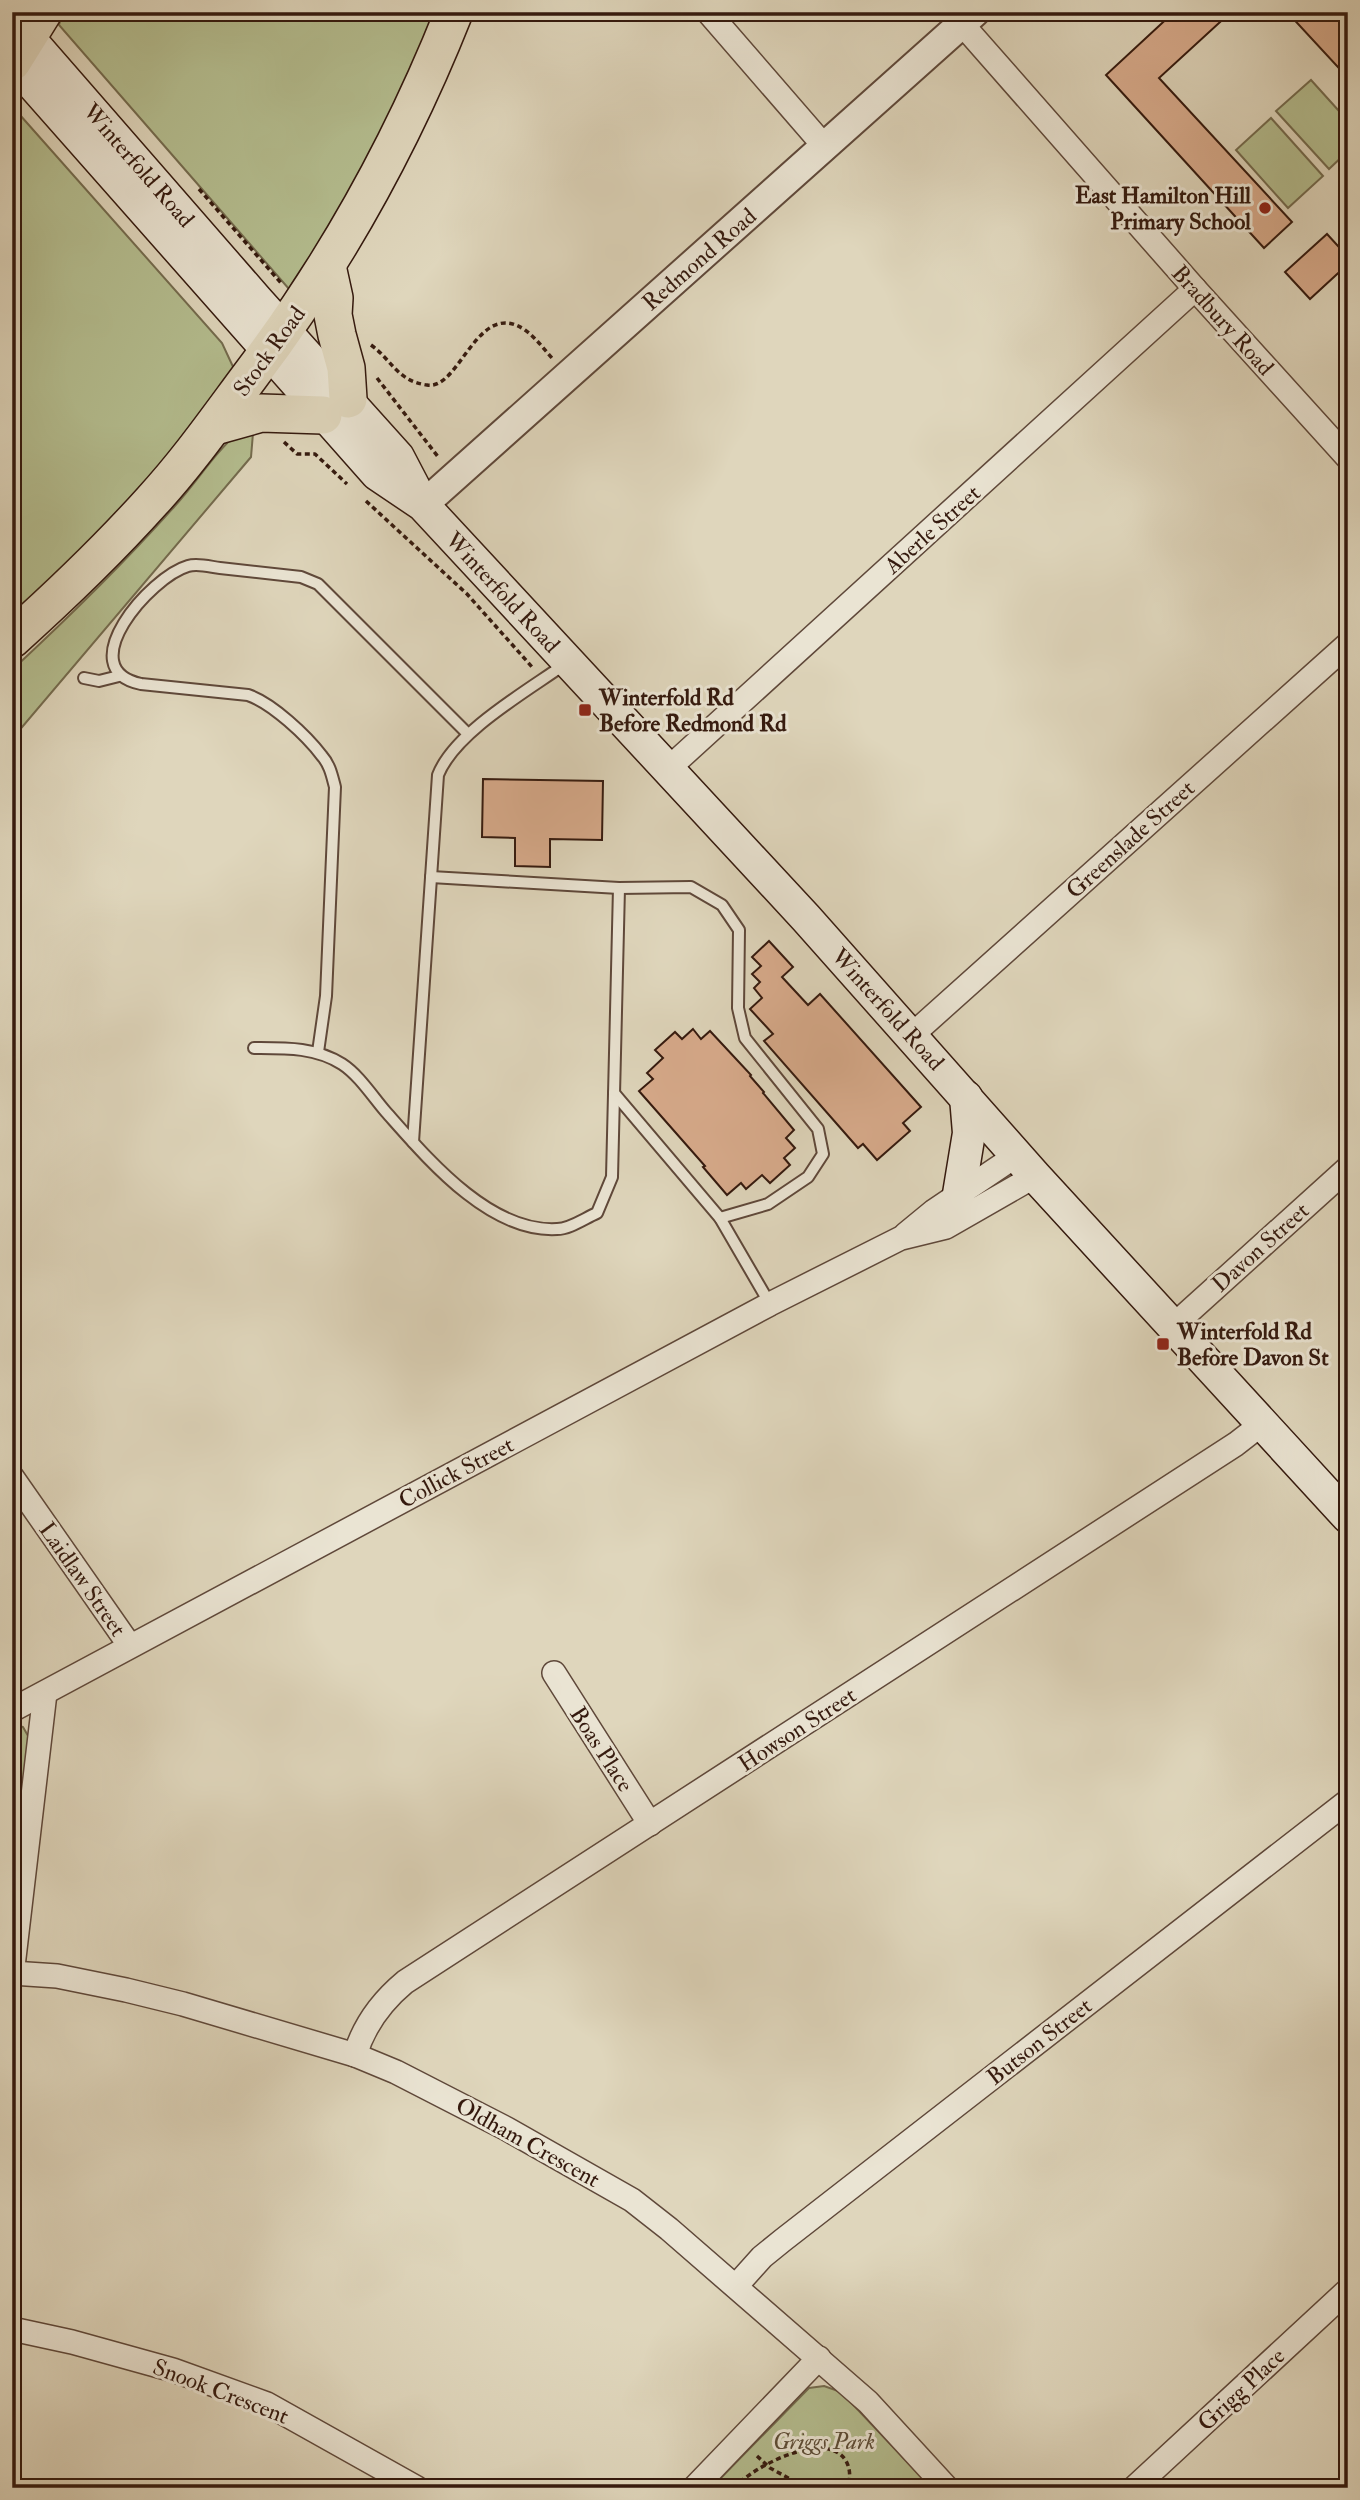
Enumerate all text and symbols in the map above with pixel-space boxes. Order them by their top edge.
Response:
street label: Winterfold Road [76,96,200,233]
place label: East Hamilton Hill Primary School [1075,181,1252,237]
marker: East Hamilton Hill Primary School [1257,200,1273,216]
street label: Redmond Road [636,202,762,317]
street label: Bradbury Road [1165,259,1280,382]
street label: Stock Road [227,301,312,402]
street label: Aberle Street [877,479,987,581]
street label: Winterfold Road [438,525,566,659]
place label: Winterfold Rd Before Redmond Rd [598,683,787,738]
marker: Winterfold Rd Before Redmond Rd [577,702,593,718]
street label: Greenslade Street [1060,774,1201,905]
street label: Winterfold Road [824,941,950,1077]
street label: Davon Street [1206,1196,1315,1299]
place label: Winterfold Rd Before Davon St [1176,1317,1329,1372]
marker: Winterfold Rd Before Davon St [1155,1336,1171,1352]
street label: Collick Street [394,1430,519,1515]
street label: Laidlaw Street [33,1516,133,1642]
street label: Howson Street [733,1681,862,1778]
street label: Boas Place [563,1701,640,1798]
street label: Butson Street [981,1991,1098,2091]
street label: Oldham Crescent [450,2091,605,2194]
street label: Grigg Place [1192,2341,1291,2437]
street label: Snook Crescent [149,2352,293,2431]
park label: Griggs Park [773,2427,875,2456]

